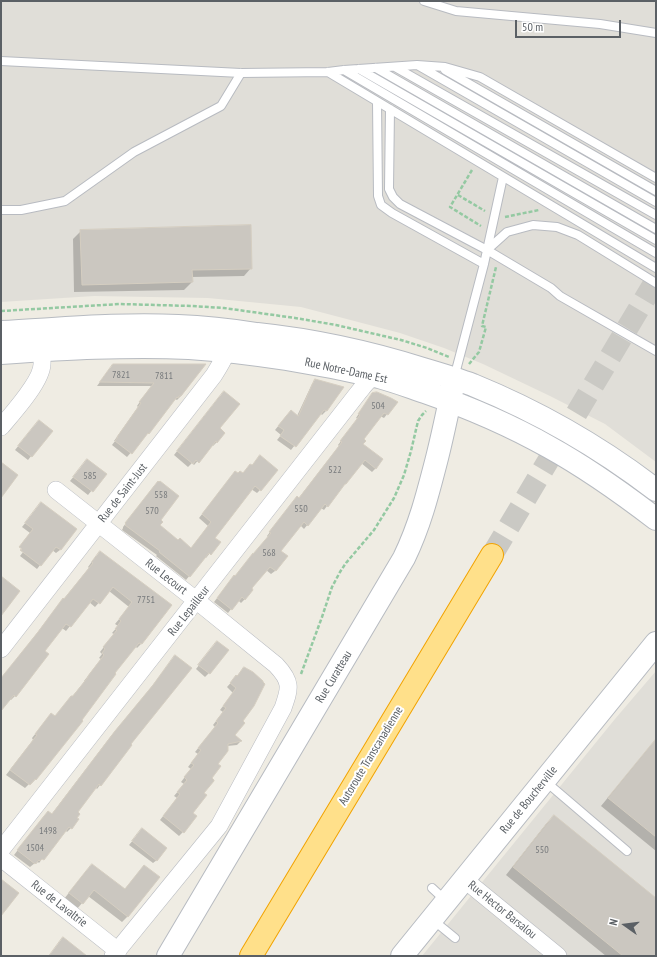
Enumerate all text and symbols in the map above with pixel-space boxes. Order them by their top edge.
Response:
scale bar [517,12,623,38]
text: 50 m [522,19,543,34]
street label: Rue Notre-Dame Est [303,355,389,387]
house number: 7821 [112,369,130,381]
house number: 7811 [155,370,173,382]
house number: 504 [371,400,385,412]
street label: Rue de Saint-Just [95,461,151,525]
house number: 522 [328,464,342,476]
house number: 585 [83,470,97,482]
house number: 558 [154,489,168,501]
house number: 550 [294,503,308,515]
house number: 570 [145,505,159,517]
house number: 568 [262,547,276,559]
street label: Rue Lecourt [142,556,190,598]
street label: Rue Lepailleur [165,583,213,639]
house number: 7751 [137,594,155,606]
street label: Rue Curatteau [313,648,355,706]
street label: Autoroute Transcanadienne [336,704,406,808]
street label: Rue de Boucherville [497,763,561,837]
house number: 1498 [39,825,57,837]
house number: 1504 [26,842,44,854]
house number: 550 [535,844,549,856]
street label: Rue de Lavaltrie [28,878,90,930]
street label: Rue Hector Barsalou [465,878,539,942]
north arrow [605,905,645,945]
text: N [606,918,621,927]

